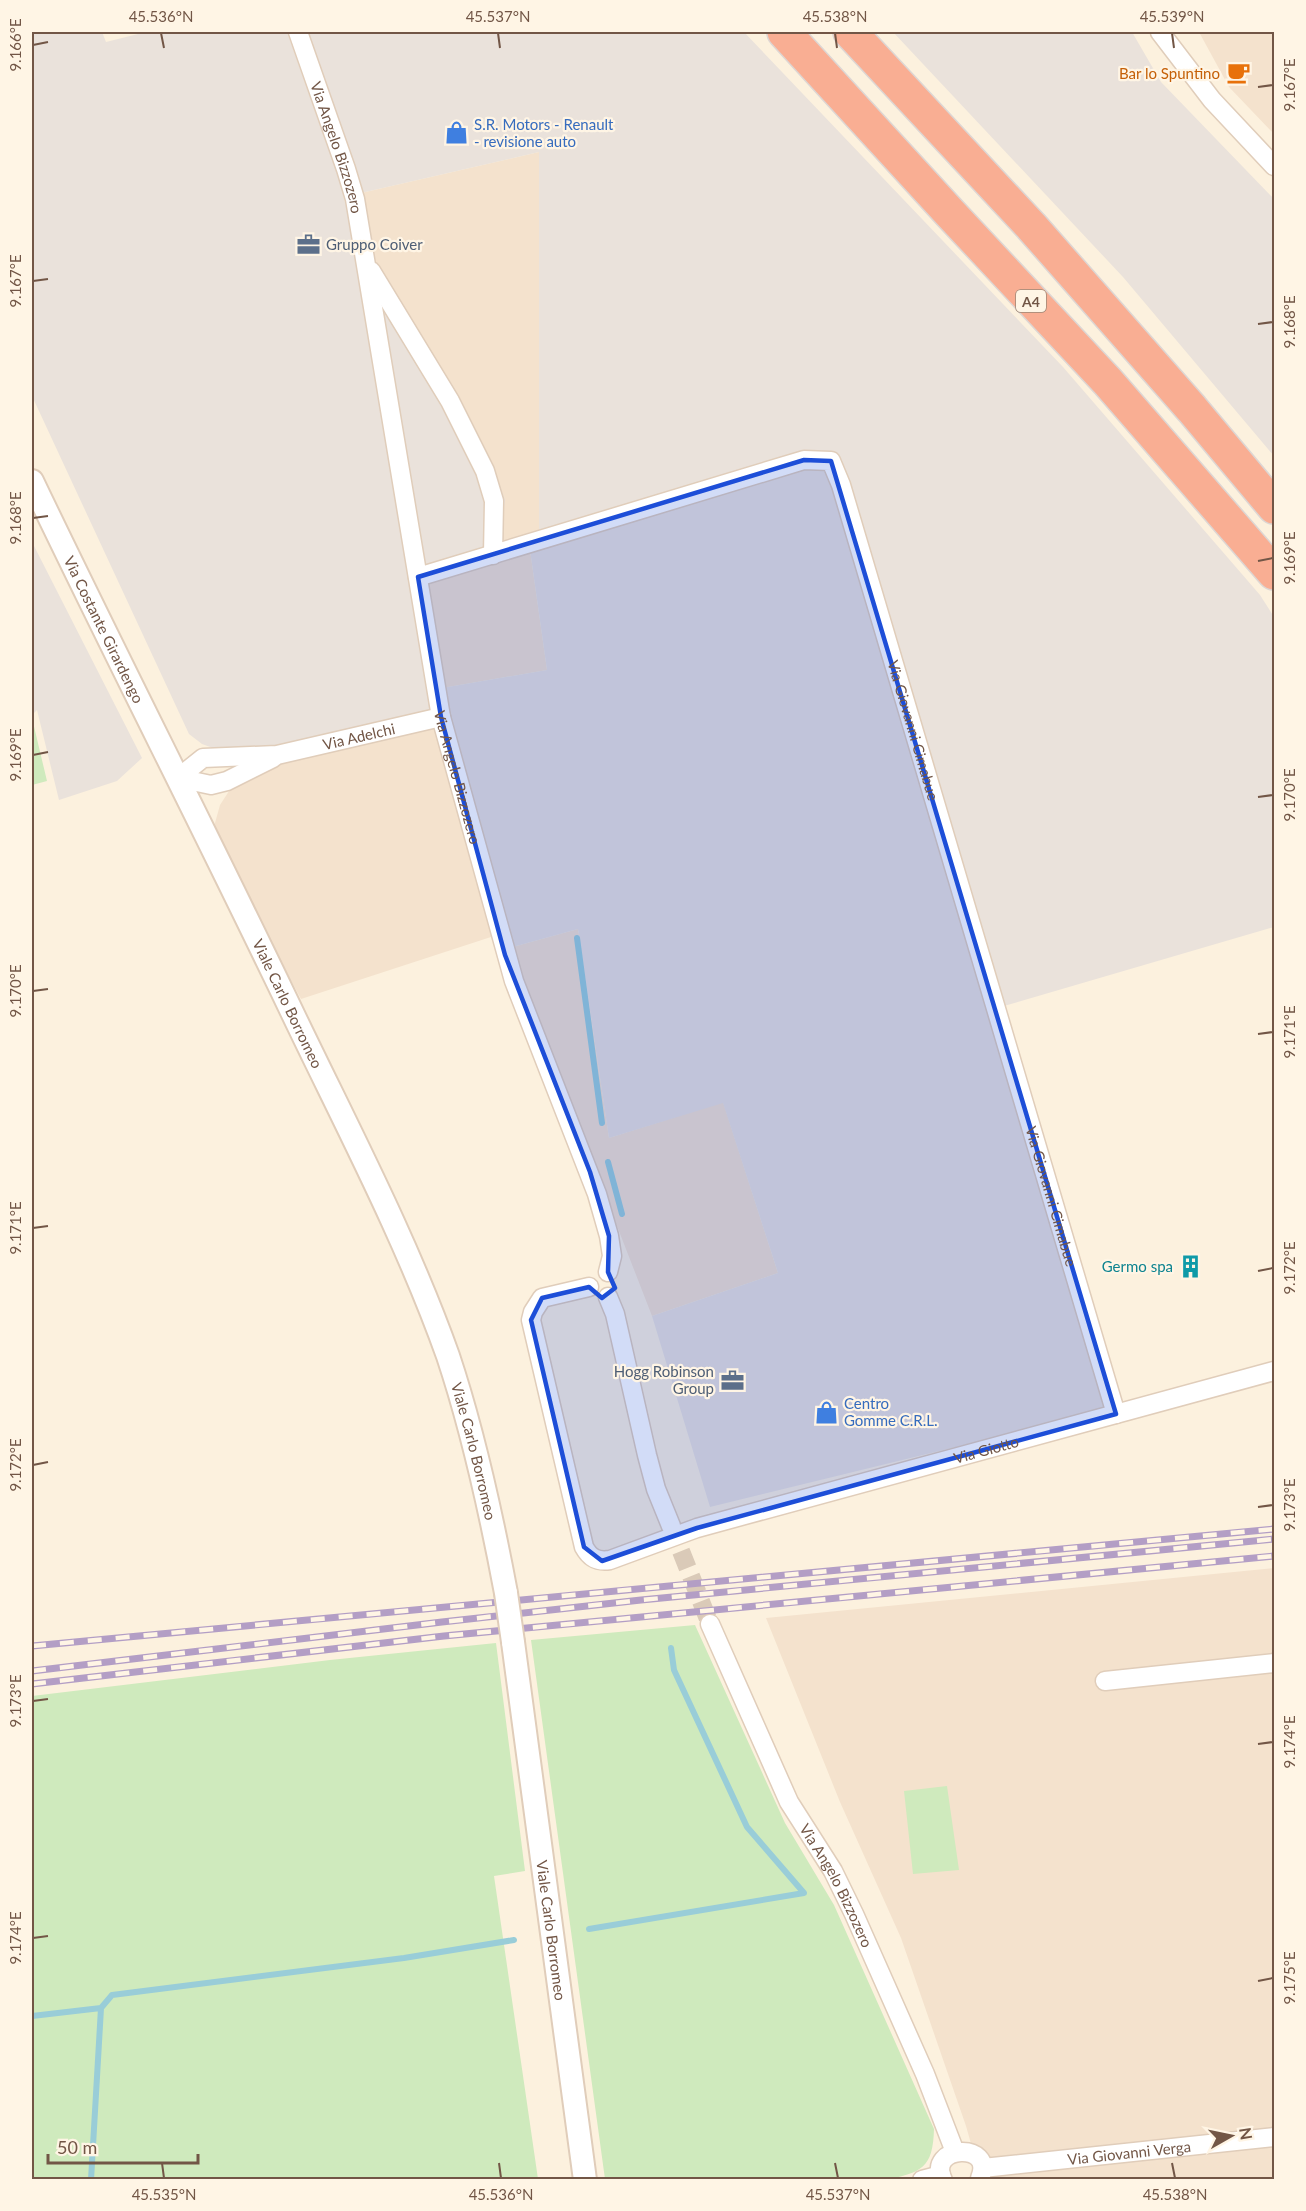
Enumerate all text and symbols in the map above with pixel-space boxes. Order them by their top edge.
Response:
text: 45.536°N [129,7,193,25]
text: 45.537°N [466,7,530,25]
text: 45.538°N [803,7,867,25]
text: 45.539°N [1140,7,1204,25]
text: 9.166°E [6,18,24,72]
text: 9.167°E [1280,58,1298,112]
cafe icon: Bar lo Spuntino [1225,60,1251,86]
place label: Bar lo Spuntino [1119,64,1220,82]
street label: Via Angelo Bizzozero [307,79,366,215]
place label: S.R. Motors - Renault - revisione auto [474,115,614,150]
shop icon: S.R. Motors - Renault - revisione auto [443,120,469,146]
office icon: Gruppo Coiver [295,231,321,257]
place label: Gruppo Coiver [326,235,423,253]
text: 9.167°E [6,254,24,308]
road number: A4 [1016,290,1046,312]
text: 9.168°E [1280,295,1298,349]
text: 9.168°E [6,491,24,545]
text: 9.169°E [1280,531,1298,585]
street label: Via Costante Girardengo [60,553,148,706]
street label: Via Giovanni Cimabue [884,658,943,802]
street label: Via Angelo Bizzozero [431,709,485,846]
street label: Via Adelchi [321,719,397,753]
text: 9.169°E [6,728,24,782]
text: 9.170°E [1280,768,1298,822]
street label: Viale Carlo Borromeo [249,936,327,1071]
text: 9.170°E [6,964,24,1018]
text: 9.171°E [1280,1005,1298,1059]
street label: Via Giovanni Cimabue [1022,1124,1081,1268]
text: 9.171°E [6,1201,24,1255]
text: 9.172°E [1280,1241,1298,1295]
building icon: Germo spa [1178,1253,1204,1279]
place label: Germo spa [1102,1257,1173,1275]
place label: Hogg Robinson Group [614,1362,714,1397]
office icon: Hogg Robinson Group [719,1367,745,1393]
street label: Viale Carlo Borromeo [448,1380,500,1522]
place label: Centro Gomme C.R.L. [844,1394,938,1429]
shop icon: Centro Gomme C.R.L. [813,1399,839,1425]
street label: Via Giotto [951,1432,1021,1467]
text: 9.172°E [6,1438,24,1492]
text: 9.173°E [1280,1478,1298,1532]
text: 9.173°E [6,1674,24,1728]
text: 9.174°E [1280,1715,1298,1769]
street label: Via Angelo Bizzozero [796,1820,877,1950]
street label: Viale Carlo Borromeo [533,1859,570,2002]
text: 9.174°E [6,1911,24,1965]
text: 9.175°E [1280,1951,1298,2005]
north arrow [1201,2106,1261,2166]
text: N [1236,2126,1257,2141]
scale bar [48,2127,198,2165]
text: 50 m [57,2136,97,2158]
street label: Via Giovanni Verga [1066,2137,1192,2168]
text: 45.535°N [132,2185,196,2203]
text: 45.536°N [469,2185,533,2203]
text: 45.537°N [806,2185,870,2203]
text: 45.538°N [1143,2185,1207,2203]

